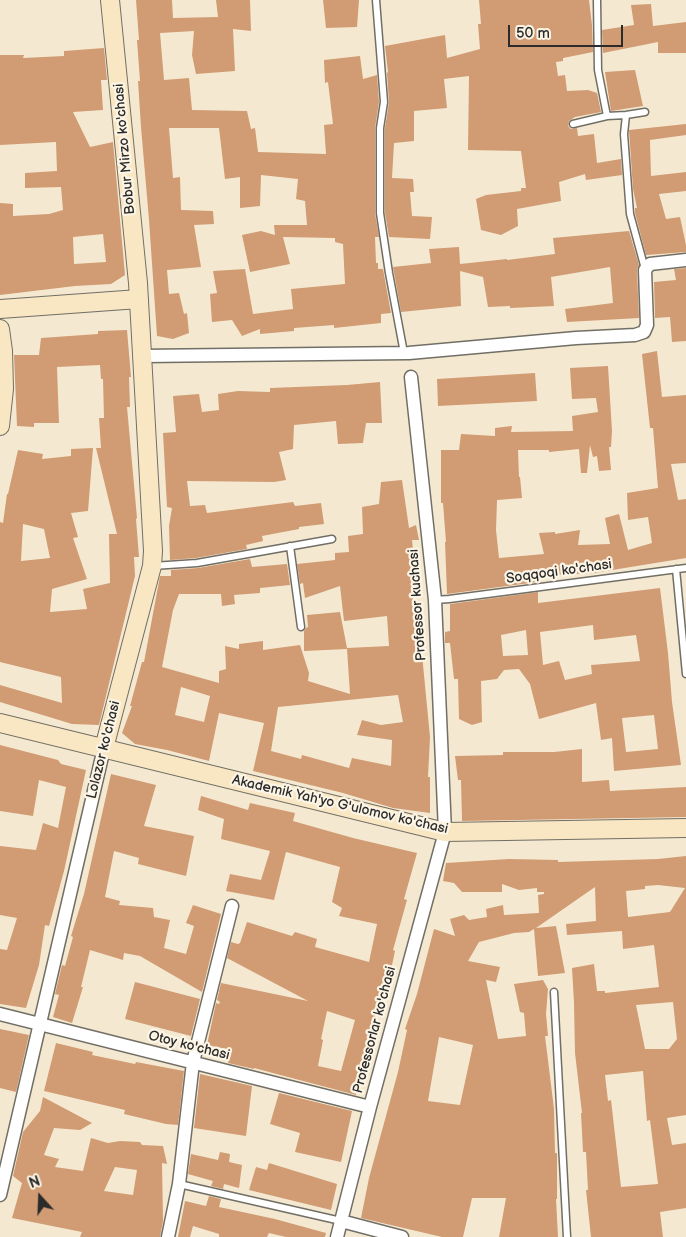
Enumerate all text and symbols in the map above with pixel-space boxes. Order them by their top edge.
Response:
scale bar [511,15,626,47]
text: 50 m [516,24,550,43]
street label: Bobur Mirzo ko'chasi [111,83,139,215]
street label: Professor kuchasi [406,548,430,662]
street label: Soqqoqi ko'chasi [505,556,613,588]
street label: Lolazor ko'chasi [84,699,124,801]
street label: Akademik Yah'yo G'ulomov ko'chasi [230,772,450,838]
street label: Professorlar ko'chasi [350,965,400,1095]
street label: Otoy ko'chasi [147,1028,231,1064]
north arrow [15,1172,65,1222]
text: N [27,1173,43,1192]

